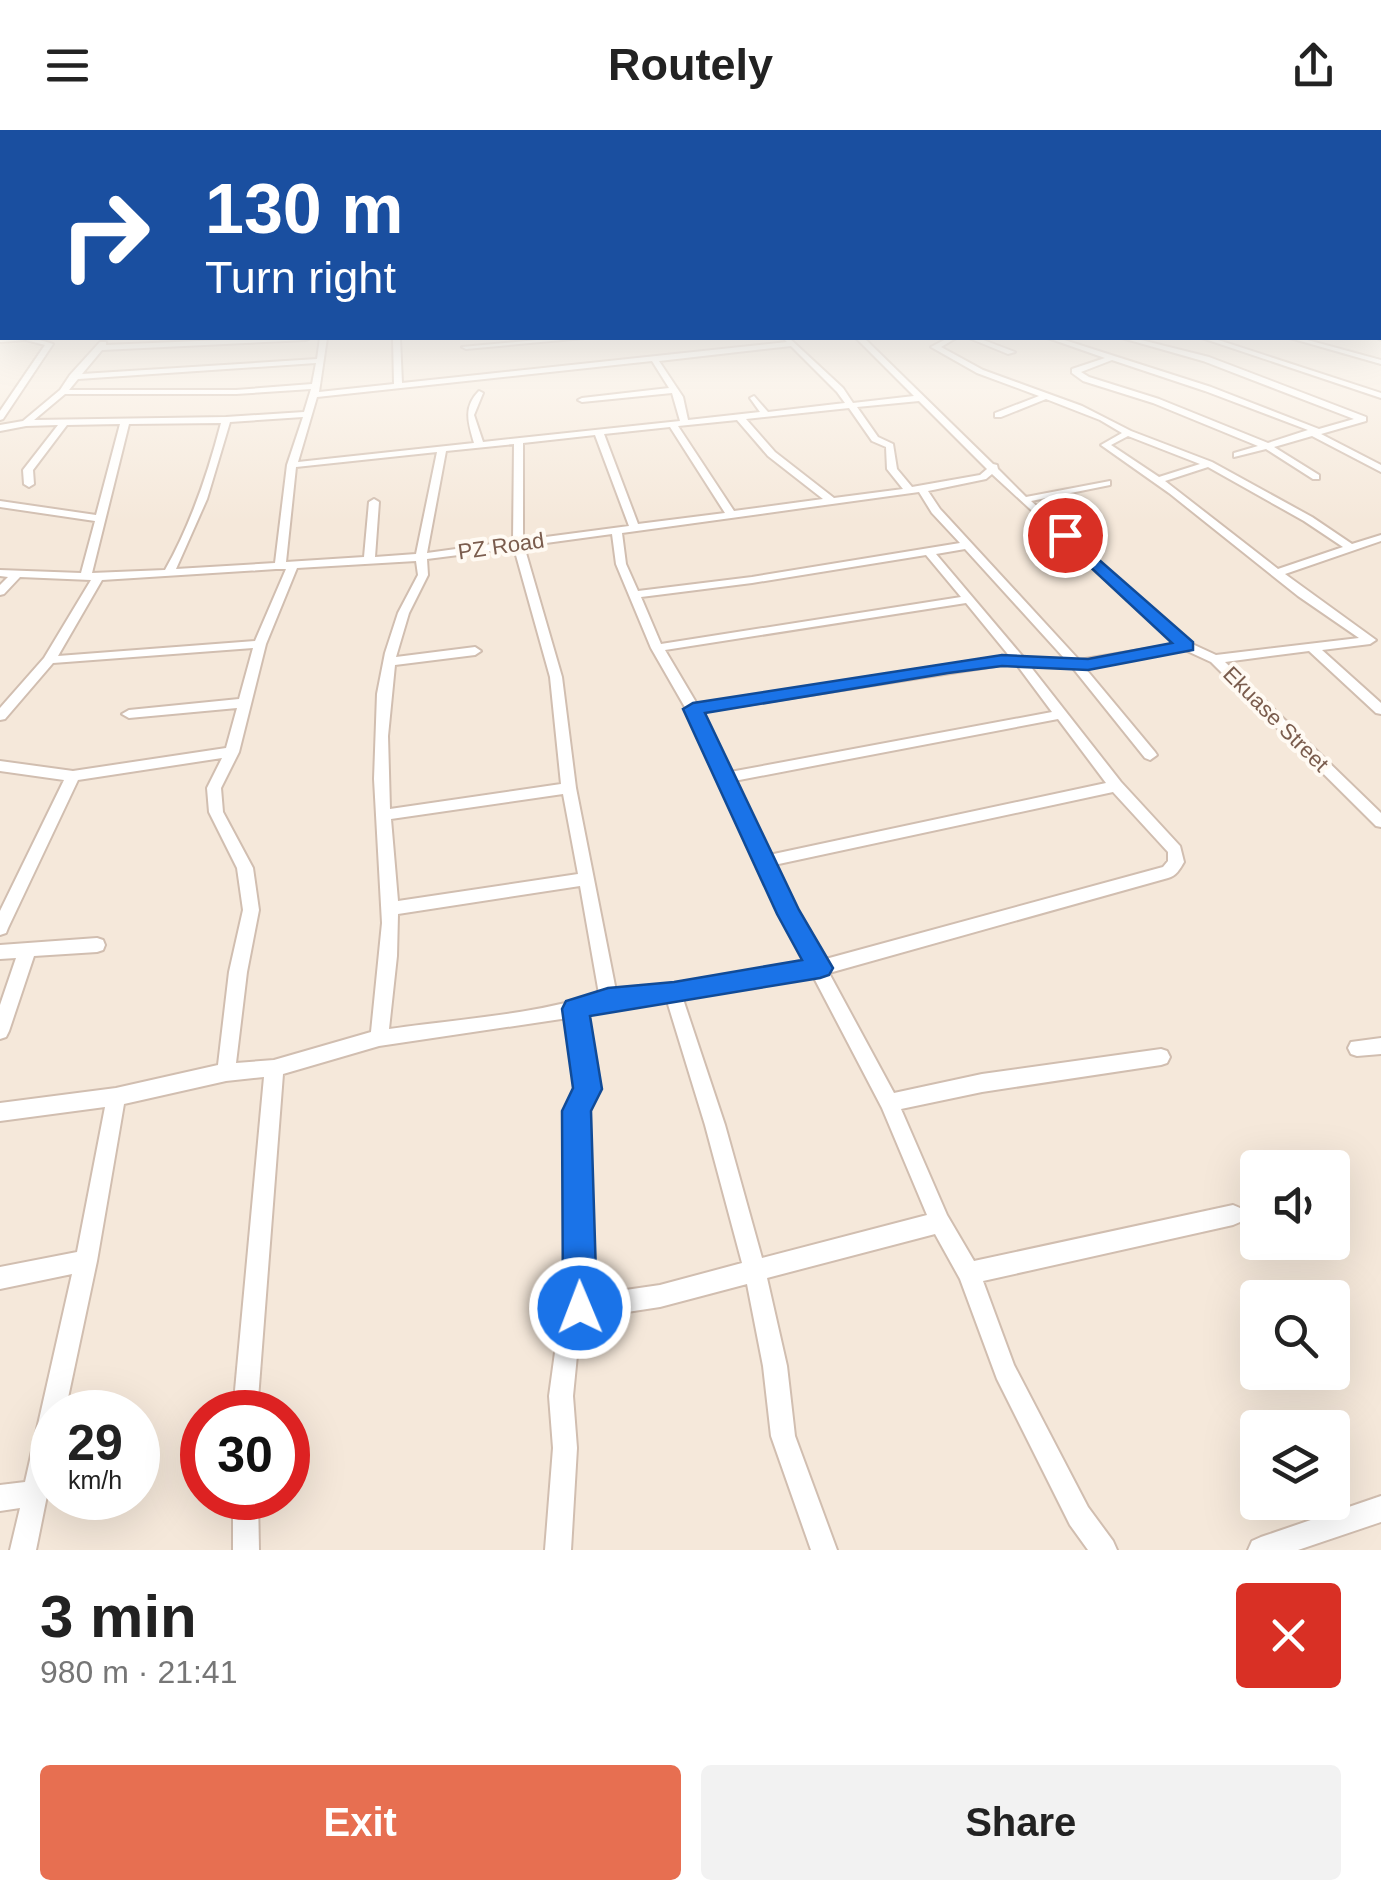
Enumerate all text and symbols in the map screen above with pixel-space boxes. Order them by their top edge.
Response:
icon: menu [40,38,95,93]
icon: share [1286,38,1341,93]
text: Routely [608,39,773,90]
icon: right [40,170,170,300]
text: 130 m [205,170,403,248]
text: Turn right [205,252,396,303]
pin [1023,493,1108,578]
icon: arrive [1038,508,1093,563]
street label: PZ Road [456,528,546,564]
street label: Ekuase Street [1218,661,1334,777]
map controls [1240,1150,1350,1520]
button: sound [1240,1150,1350,1260]
position arrow [528,1256,632,1360]
button: search [1240,1280,1350,1390]
speed limit sign: 30 [180,1390,310,1520]
button: layers [1240,1410,1350,1520]
text: 29 [67,1415,123,1471]
text: km/h [68,1466,122,1494]
text: 3 min [40,1583,197,1650]
button: close [1236,1583,1341,1688]
text: 980 m · 21:41 [40,1654,237,1690]
button: Exit [40,1765,681,1880]
button: Share [701,1765,1341,1880]

